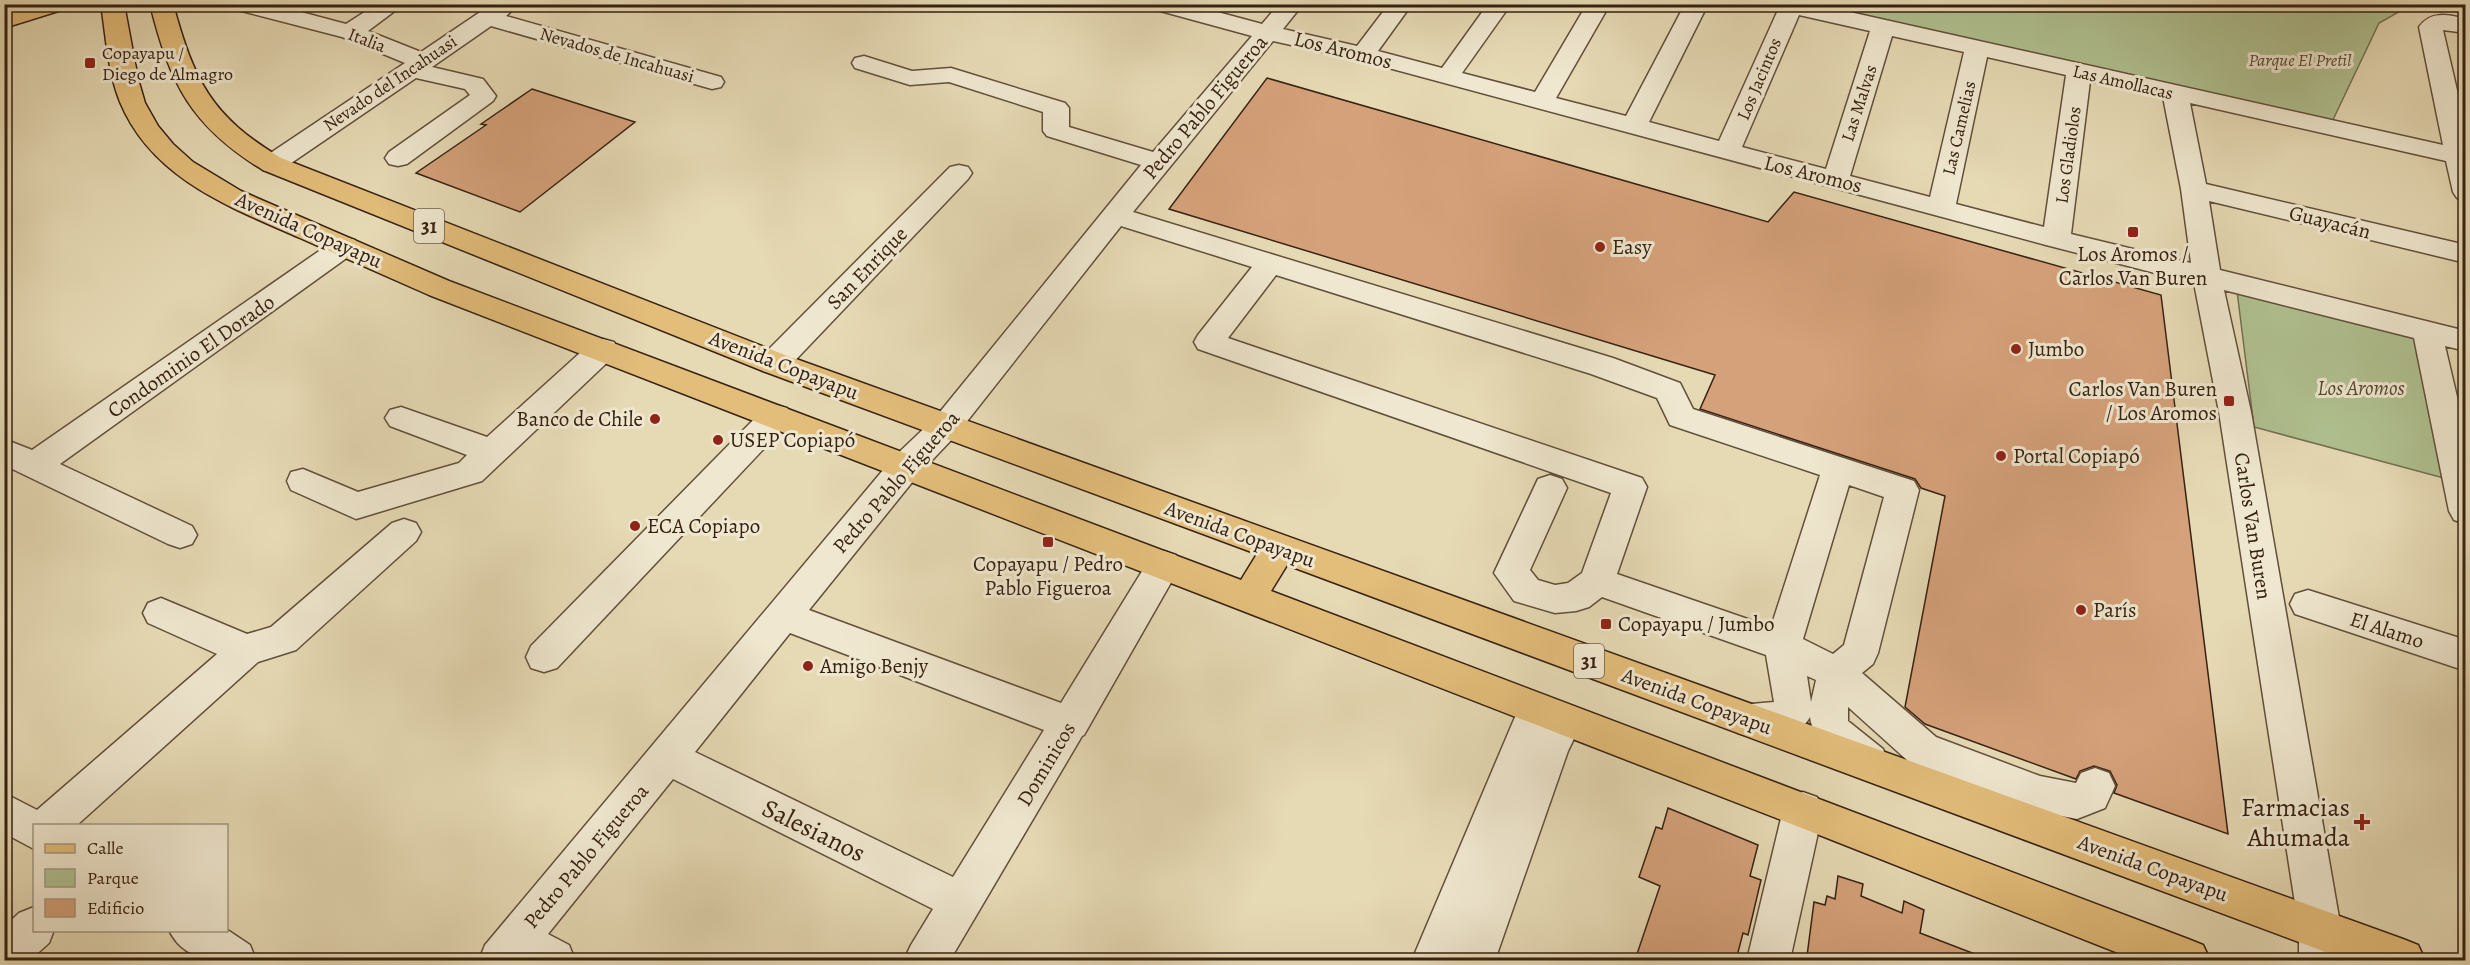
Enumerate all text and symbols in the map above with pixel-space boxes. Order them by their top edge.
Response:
street label: Nevados de Incahuasi [537,21,697,89]
street label: Italia [345,22,390,58]
street label: Los Aromos [1291,24,1395,76]
street label: Nevado del Incahuasi [318,29,462,137]
street label: Pedro Pablo Figueroa [1136,29,1274,185]
street label: Los Jacintos [1731,34,1787,124]
place label: Copayapu / Diego de Almagro [102,41,233,86]
park label: Parque El Pretil [2248,48,2352,72]
marker: Copayapu / Diego de Almagro [83,56,97,70]
street label: Las Amollacas [2070,59,2176,105]
street label: Las Malvas [1835,61,1883,145]
street label: Las Camelias [1936,78,1982,178]
street label: Los Gladiolos [2049,105,2087,205]
street label: Los Aromos [1761,148,1865,200]
street label: Avenida Copayapu [230,185,387,275]
street label: Guayacán [2286,198,2374,246]
road number: 31 [414,209,444,243]
street label: San Enrique [820,220,914,316]
marker: Los Aromos / Carlos Van Buren [2126,225,2140,239]
place label: Easy [1612,233,1652,261]
marker: Easy [1593,240,1607,254]
place label: Los Aromos / Carlos Van Buren [2059,240,2207,292]
street label: Condominio El Dorado [102,288,280,424]
street label: Avenida Copayapu [704,323,863,407]
place label: Jumbo [2028,335,2084,363]
marker: Jumbo [2009,342,2023,356]
park label: Los Aromos [2317,374,2405,402]
place label: Carlos Van Buren / Los Aromos [2069,375,2217,427]
marker: Carlos Van Buren / Los Aromos [2222,394,2236,408]
street label: Pedro Pablo Figueroa [826,404,966,559]
place label: Banco de Chile [516,405,643,433]
marker: Banco de Chile [648,412,662,426]
place label: USEP Copiapó [730,426,855,454]
marker: USEP Copiapó [711,433,725,447]
place label: Portal Copiapó [2013,442,2140,470]
marker: Portal Copiapó [1994,449,2008,463]
street label: Carlos Van Buren [2228,451,2278,601]
street label: Avenida Copayapu [1160,494,1320,574]
place label: ECA Copiapo [647,512,760,540]
marker: ECA Copiapo [628,519,642,533]
marker: Copayapu / Pedro Pablo Figueroa [1041,535,1055,549]
place label: Copayapu / Pedro Pablo Figueroa [973,550,1123,602]
place label: París [2093,596,2136,624]
marker: París [2074,603,2088,617]
street label: El Alamo [2346,605,2428,655]
place label: Copayapu / Jumbo [1618,610,1774,638]
marker: Copayapu / Jumbo [1599,617,1613,631]
road number: 31 [1574,644,1604,678]
place label: Amigo Benjy [819,652,929,680]
marker: Amigo Benjy [801,659,815,673]
street label: Avenida Copayapu [1617,661,1777,741]
street label: Dominicos [1010,717,1082,811]
street label: Pedro Pablo Figueroa [517,778,655,934]
street label: Salesianos [756,790,871,870]
place label: Farmacias Ahumada [2241,790,2350,855]
marker: Farmacias Ahumada [2355,815,2369,829]
legend [33,824,228,932]
street label: Avenida Copayapu [2073,828,2233,908]
text: Calle [87,836,124,860]
text: Parque [87,866,139,890]
text: Edificio [87,896,144,920]

